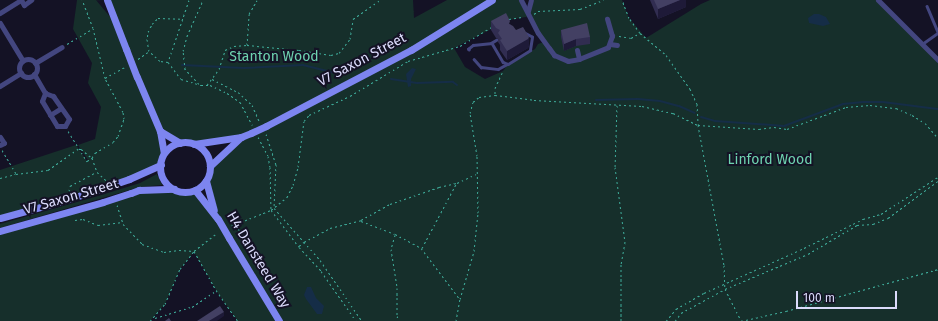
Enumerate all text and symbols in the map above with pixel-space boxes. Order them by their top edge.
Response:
street label: V7 Saxon Street [315,30,409,90]
park label: Stanton Wood [229,49,319,65]
park label: Linford Wood [727,152,813,168]
street label: V7 Saxon Street [22,175,120,219]
street label: H4 Dansteed Way [223,209,293,311]
scale bar [798,283,899,309]
text: 100 m [803,291,835,305]

